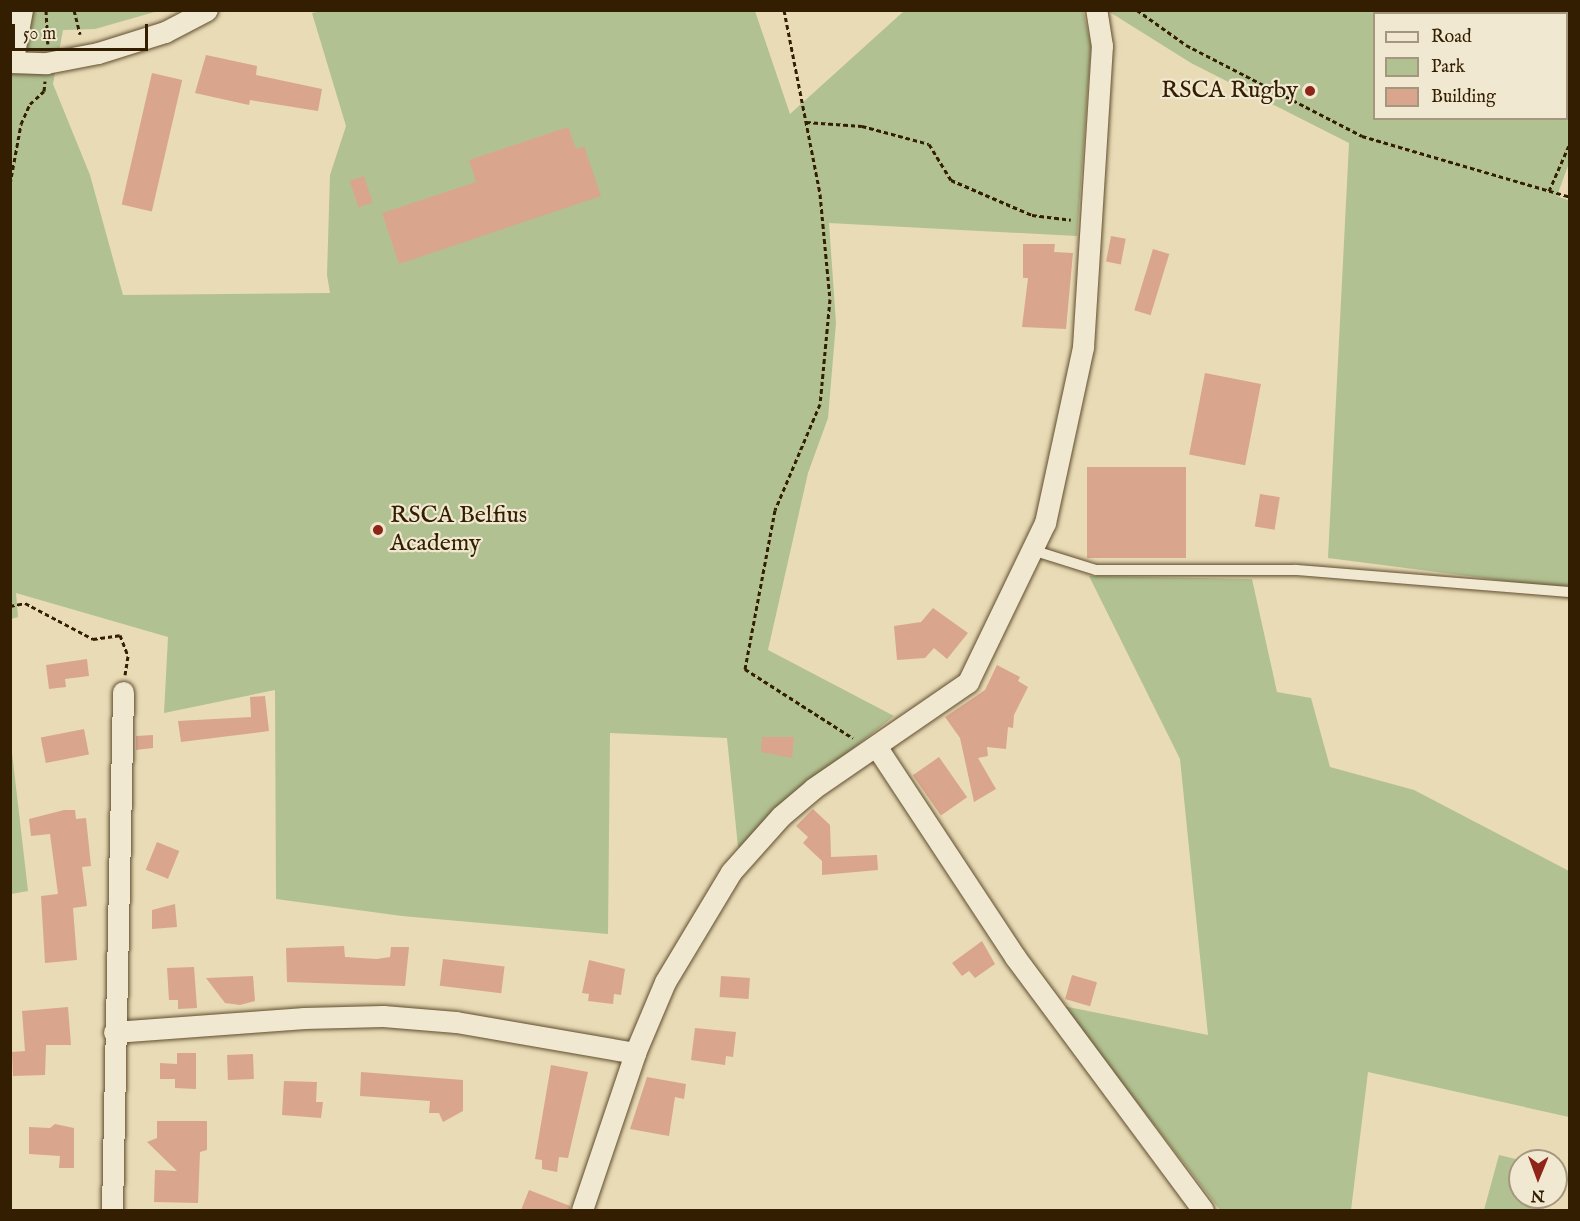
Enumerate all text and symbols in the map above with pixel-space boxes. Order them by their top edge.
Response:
scale bar [15,12,152,50]
legend [1373,12,1568,120]
text: 50 m [23,23,56,46]
text: Road [1431,26,1472,49]
text: Park [1431,56,1465,79]
place label: RSCA Rugby [1161,77,1298,105]
marker: RSCA Rugby [1303,84,1317,98]
text: Building [1431,86,1496,109]
place label: RSCA Belfius Academy [390,502,527,558]
marker: RSCA Belfius Academy [371,523,385,537]
north arrow [1508,1149,1568,1209]
text: N [1531,1185,1545,1205]

